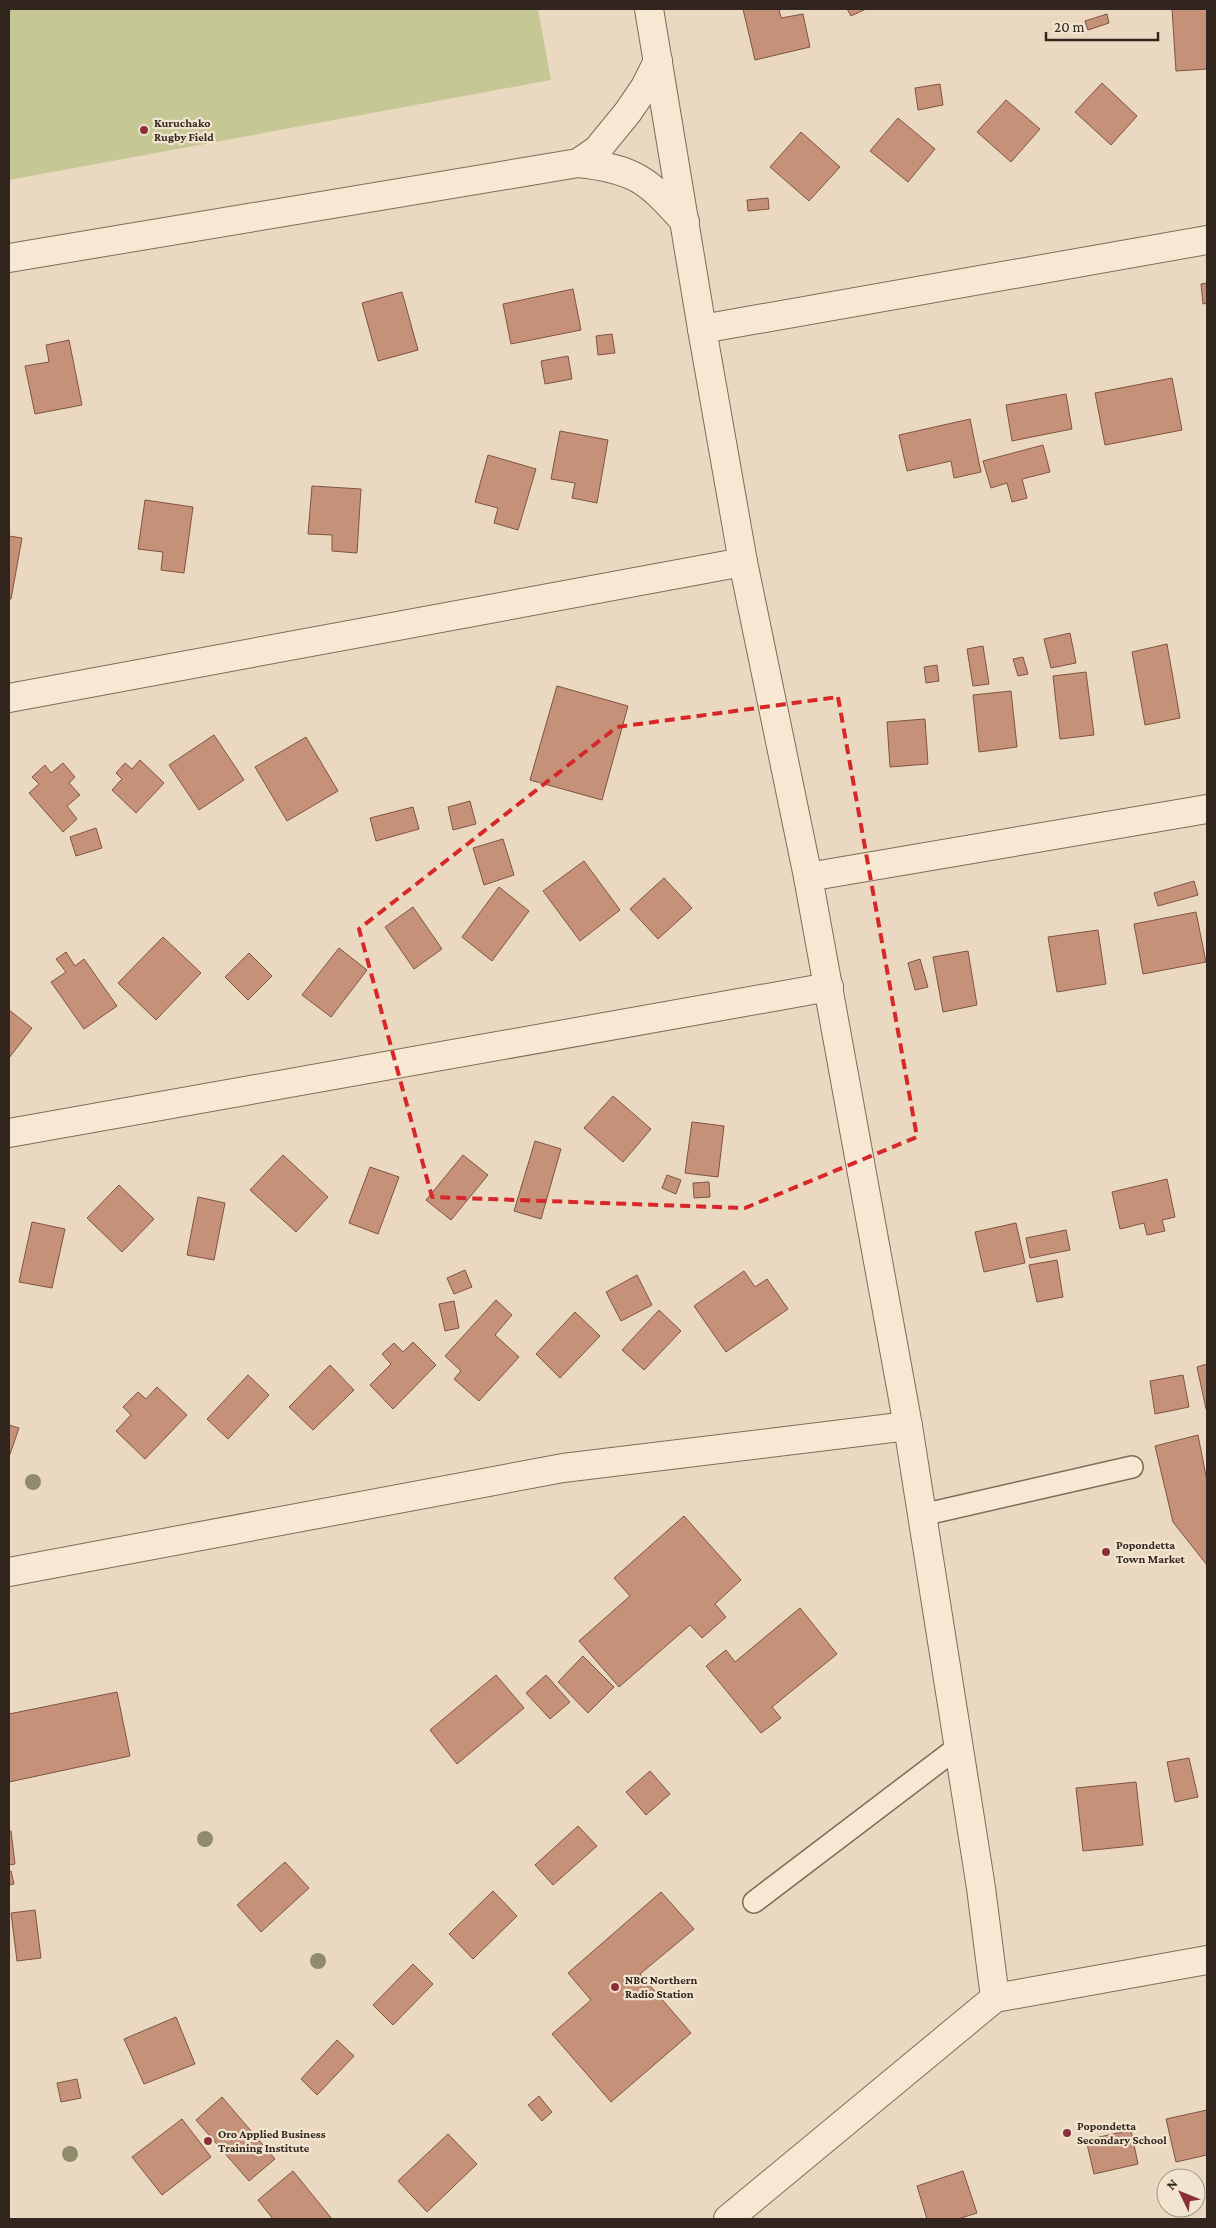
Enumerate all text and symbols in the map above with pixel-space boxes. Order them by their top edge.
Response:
scale bar [1046,10,1158,42]
text: 20 m [1054,19,1085,35]
place label: Kuruchako Rugby Field [154,116,214,144]
marker: Kuruchako Rugby Field [138,124,150,136]
place label: Popondetta Town Market [1116,1538,1186,1566]
marker: Popondetta Town Market [1100,1546,1112,1558]
place label: NBC Northern Radio Station [625,1973,698,2001]
marker: NBC Northern Radio Station [609,1981,621,1993]
place label: Popondetta Secondary School [1077,2119,1167,2147]
place label: Oro Applied Business Training Institute [218,2127,326,2155]
marker: Popondetta Secondary School [1061,2127,1073,2139]
marker: Oro Applied Business Training Institute [202,2135,214,2147]
north arrow [1156,2168,1206,2218]
text: N [1162,2175,1181,2193]

